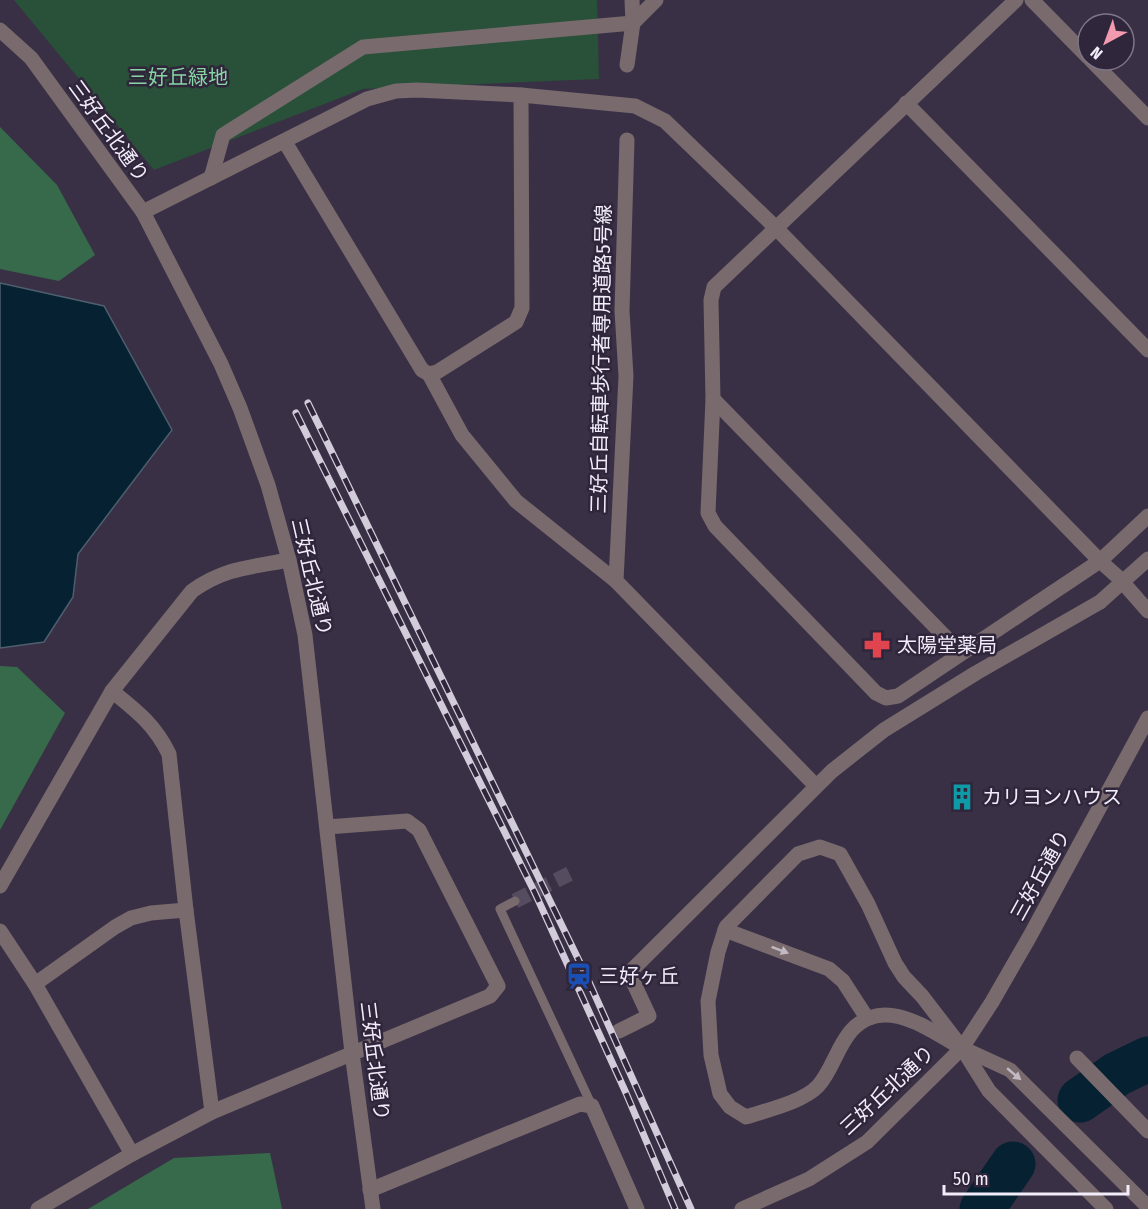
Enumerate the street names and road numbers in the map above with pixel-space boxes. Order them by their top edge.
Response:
street label: 三好丘北通り [64,75,154,187]
street label: 三好丘自転車歩行者専用道路5号線 [586,204,616,514]
street label: 三好丘北通り [287,516,337,638]
street label: 三好丘通り [1005,825,1075,925]
street label: 三好丘北通り [356,1000,394,1122]
street label: 三好丘北通り [835,1040,939,1140]

